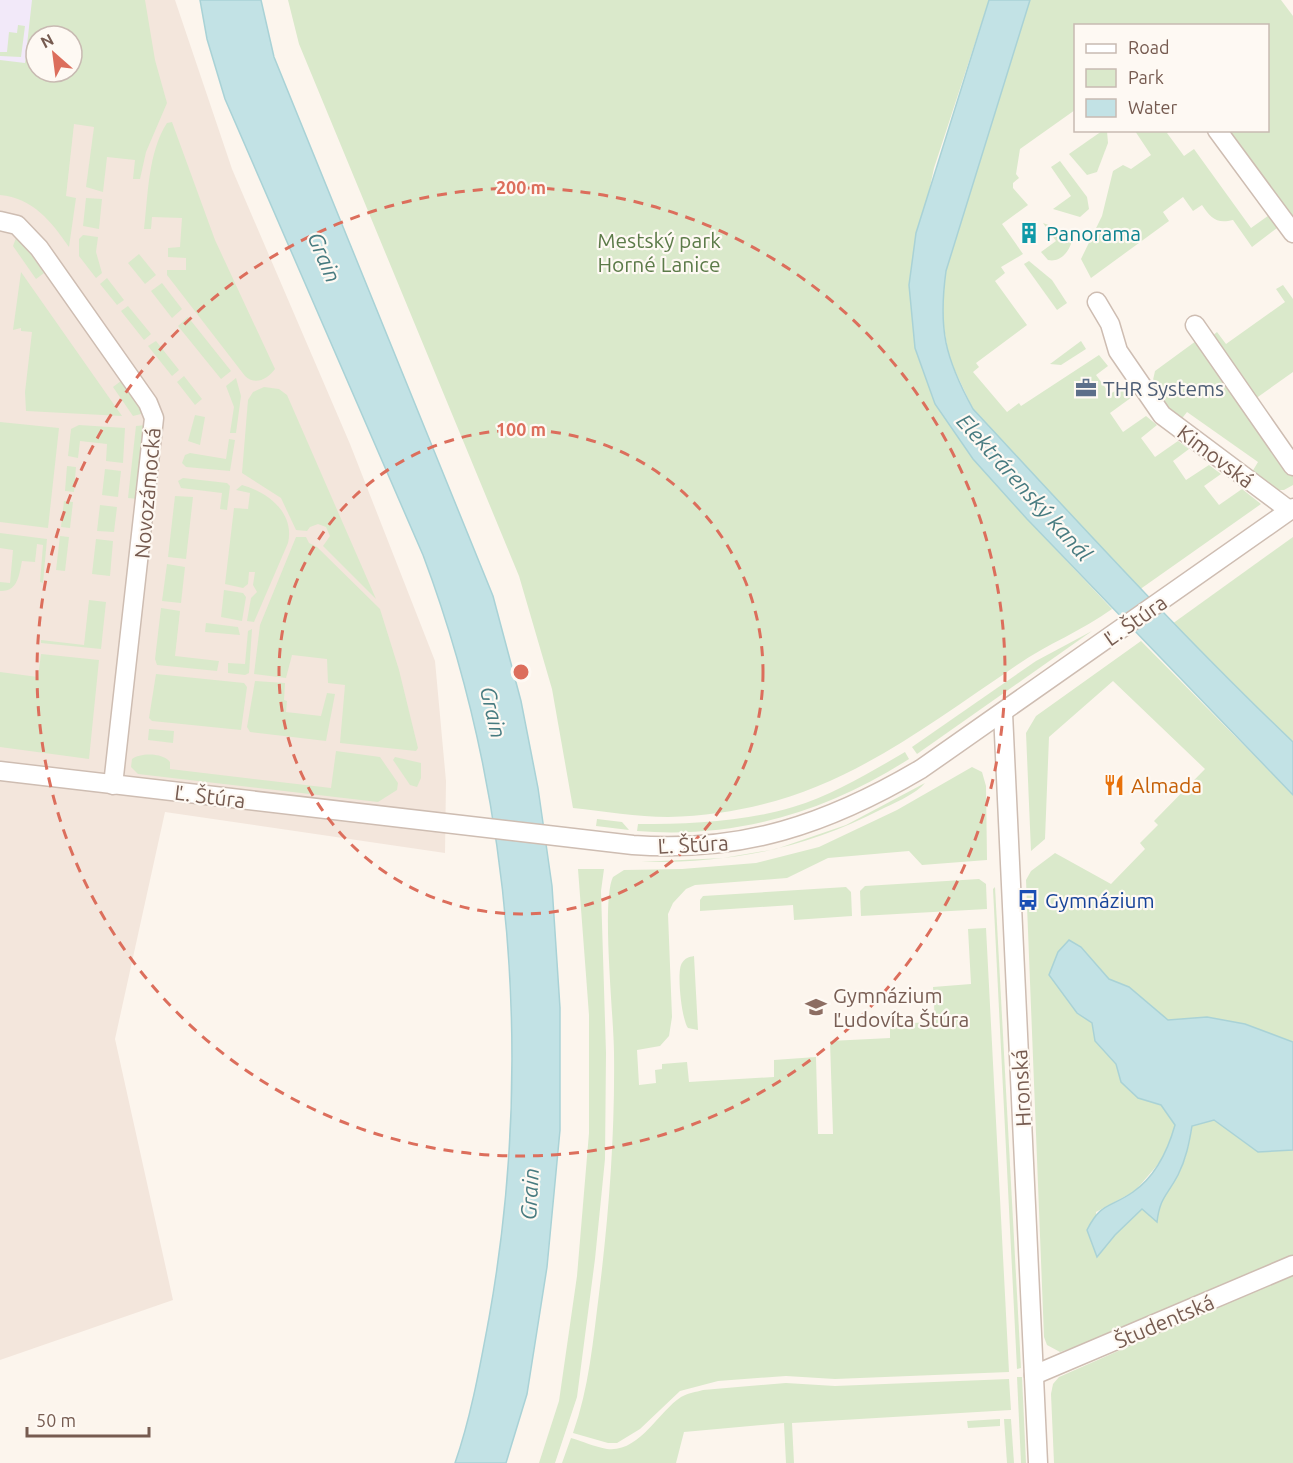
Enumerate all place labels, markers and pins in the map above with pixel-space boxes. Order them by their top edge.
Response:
building icon: Panorama [1017,221,1041,245]
place label: Panorama [1046,221,1141,245]
office icon: THR Systems [1074,376,1098,400]
place label: THR Systems [1103,376,1224,400]
centre of rings [511,662,531,682]
restaurant icon: Almada [1102,773,1126,797]
place label: Almada [1131,773,1202,797]
bus stop icon: Gymnázium [1016,888,1040,912]
place label: Gymnázium [1045,888,1155,912]
place label: Gymnázium Ľudovíta Štúra [833,983,969,1031]
school or university icon: Gymnázium Ľudovíta Štúra [804,995,828,1019]

